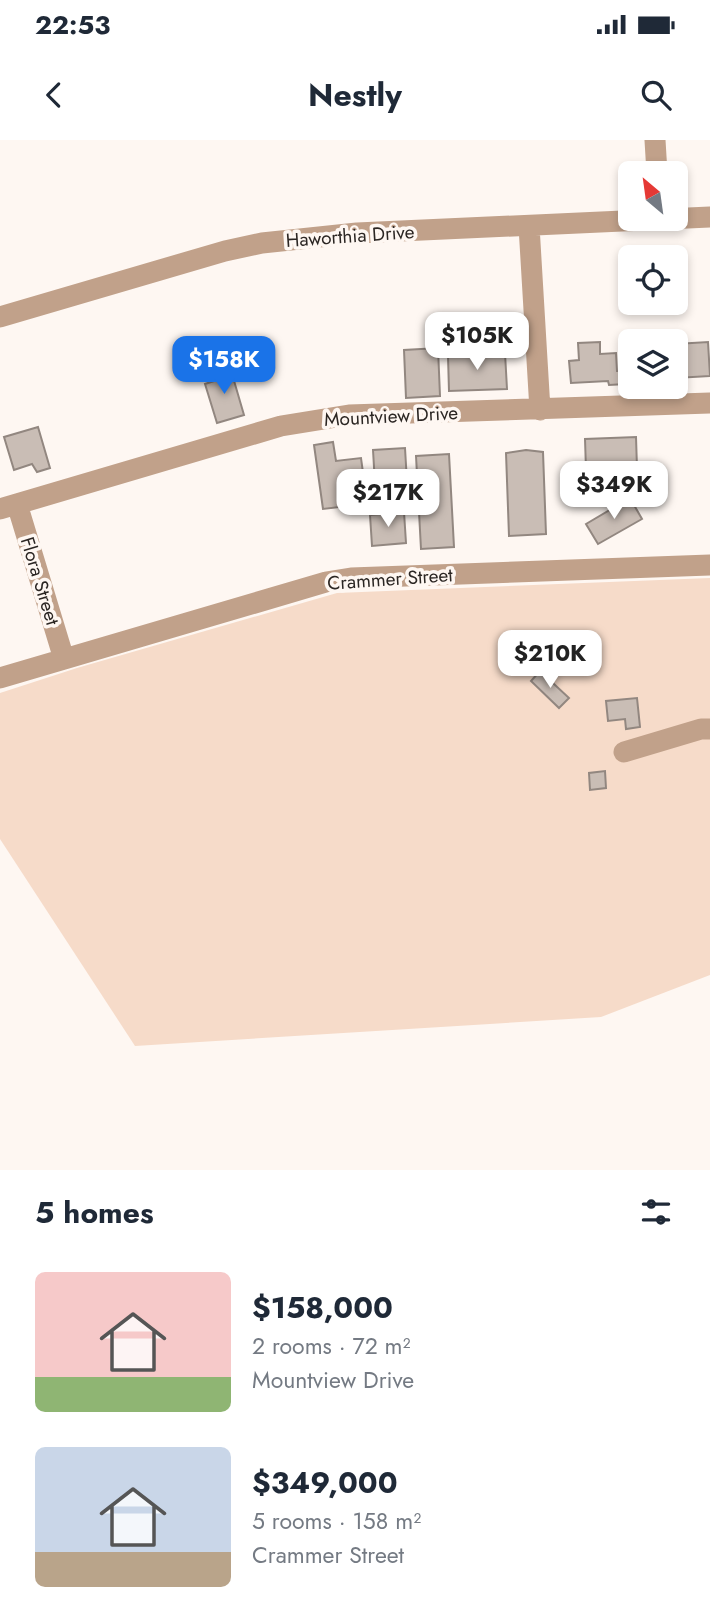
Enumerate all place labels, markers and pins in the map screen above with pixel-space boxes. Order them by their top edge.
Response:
pin: $105K [428,313,526,372]
pin: $158K [175,336,273,396]
pin: $349K [565,462,663,521]
pin: $217K [339,470,437,529]
pin: $210K [501,630,599,690]

